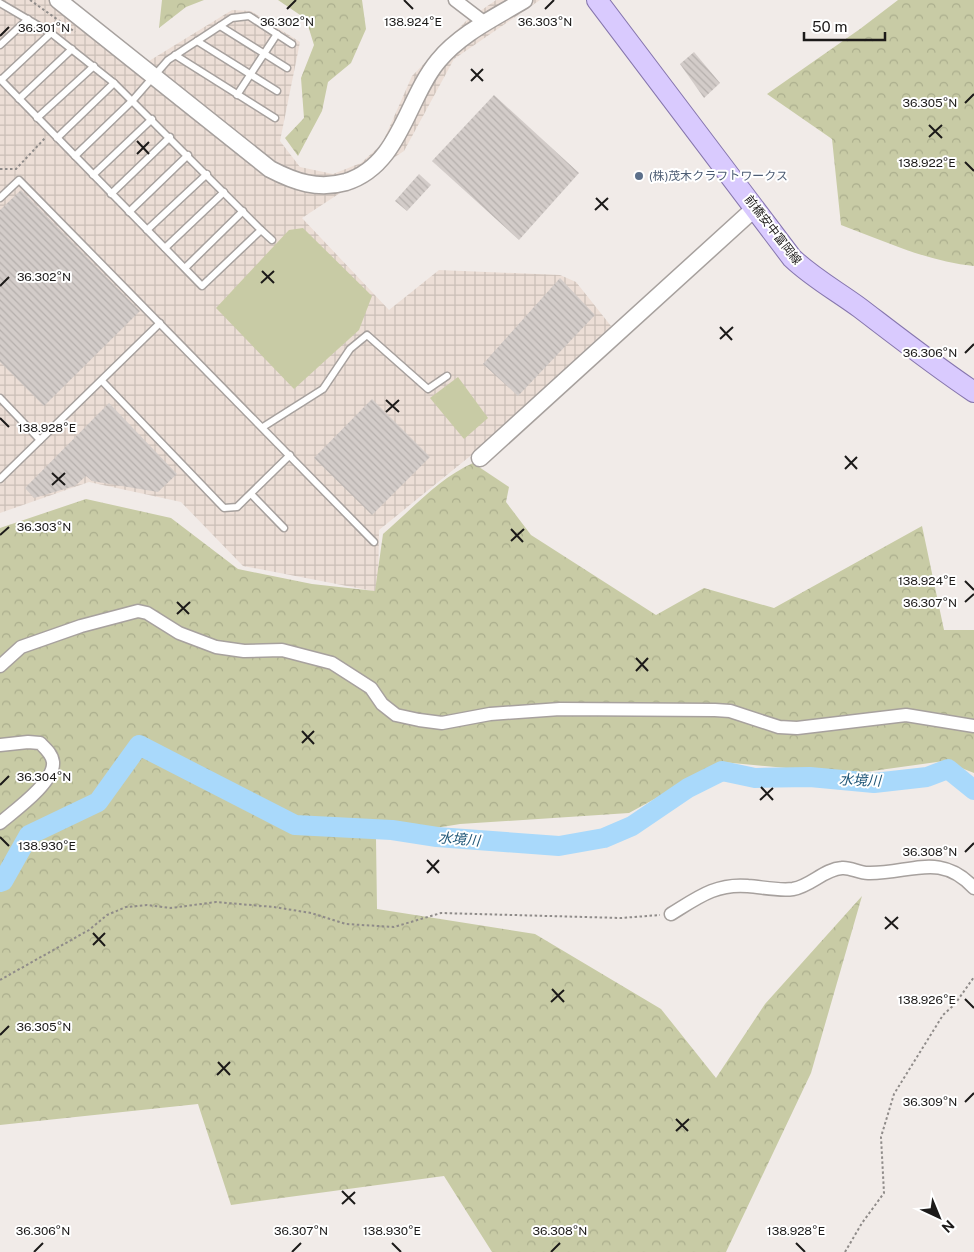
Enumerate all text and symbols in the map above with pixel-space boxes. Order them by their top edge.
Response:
scale bar [804,10,885,42]
text: 36.302°N [260,15,314,29]
text: 138.924°E [384,15,442,29]
text: 36.303°N [518,15,572,29]
text: 50 m [812,18,847,35]
text: 36.301°N [18,21,70,35]
text: 36.305°N [903,96,957,110]
text: 138.922°E [898,156,956,170]
place label: (株)茂木クラフトワークス [649,169,788,183]
marker: (株)茂木クラフトワークス [633,170,645,182]
street label: 前橋安中富岡線 [742,193,804,267]
text: 36.302°N [17,270,71,284]
text: 36.306°N [903,346,957,360]
text: 138.928°E [18,421,76,435]
text: 36.303°N [17,520,71,534]
text: 138.924°E [898,574,956,588]
text: 36.307°N [903,596,957,610]
text: 36.304°N [17,770,71,784]
water label: 水境川 [839,771,883,789]
water label: 水境川 [437,829,483,849]
text: 138.930°E [18,839,76,853]
text: 36.308°N [903,845,957,859]
text: 138.926°E [898,993,956,1007]
text: 36.305°N [17,1020,71,1034]
text: 36.309°N [903,1095,957,1109]
north arrow [914,1192,964,1242]
text: N [939,1217,958,1236]
text: 36.306°N [16,1224,70,1238]
text: 36.307°N [274,1224,328,1238]
text: 138.930°E [363,1224,421,1238]
text: 36.308°N [533,1224,587,1238]
text: 138.928°E [767,1224,825,1238]

